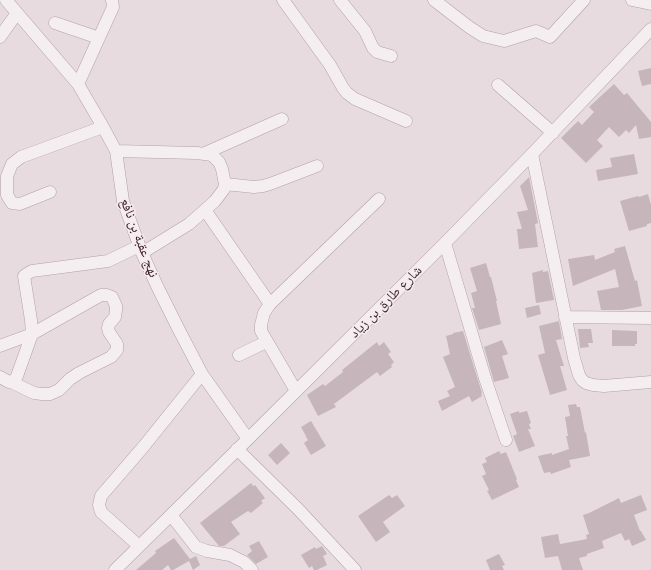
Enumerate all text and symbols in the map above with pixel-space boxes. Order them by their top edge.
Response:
street label: نهج عقبة بن نافع [116,196,162,280]
street label: شارع طارق بن زياد [346,262,426,342]

